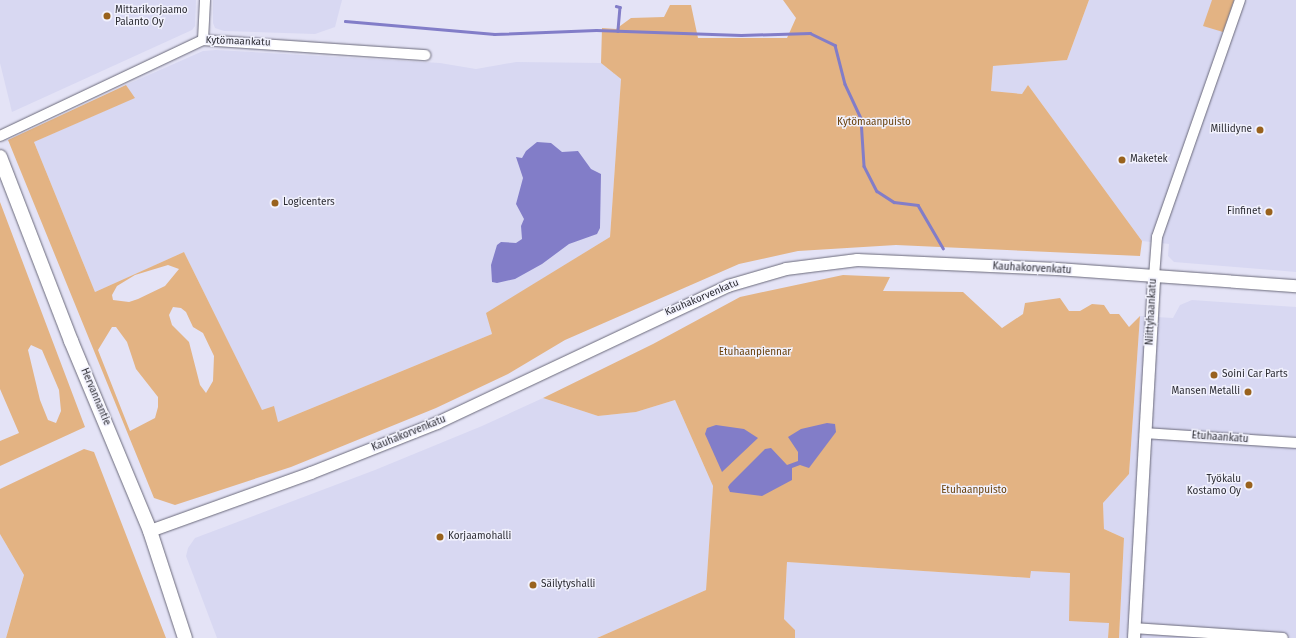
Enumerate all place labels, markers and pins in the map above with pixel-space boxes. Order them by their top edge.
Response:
place label: Mittarikorjaamo Palanto Oy [115,4,188,28]
marker: Mittarikorjaamo Palanto Oy [102,11,112,21]
place label: Millidyne [1211,124,1252,136]
marker: Millidyne [1255,125,1265,135]
place label: Maketek [1130,154,1168,166]
marker: Maketek [1117,155,1127,165]
place label: Logicenters [283,197,335,209]
marker: Logicenters [270,198,280,208]
place label: Finfinet [1227,206,1261,218]
marker: Finfinet [1264,207,1274,217]
place label: Soini Car Parts [1222,369,1288,381]
marker: Soini Car Parts [1209,370,1219,380]
place label: Mansen Metalli [1172,386,1240,398]
marker: Mansen Metalli [1243,387,1253,397]
place label: Työkalu Kostamo Oy [1187,473,1241,496]
marker: Työkalu Kostamo Oy [1244,480,1254,490]
place label: Korjaamohalli [448,531,511,543]
marker: Korjaamohalli [435,532,445,542]
place label: Säilytyshalli [541,579,595,591]
marker: Säilytyshalli [528,580,538,590]

